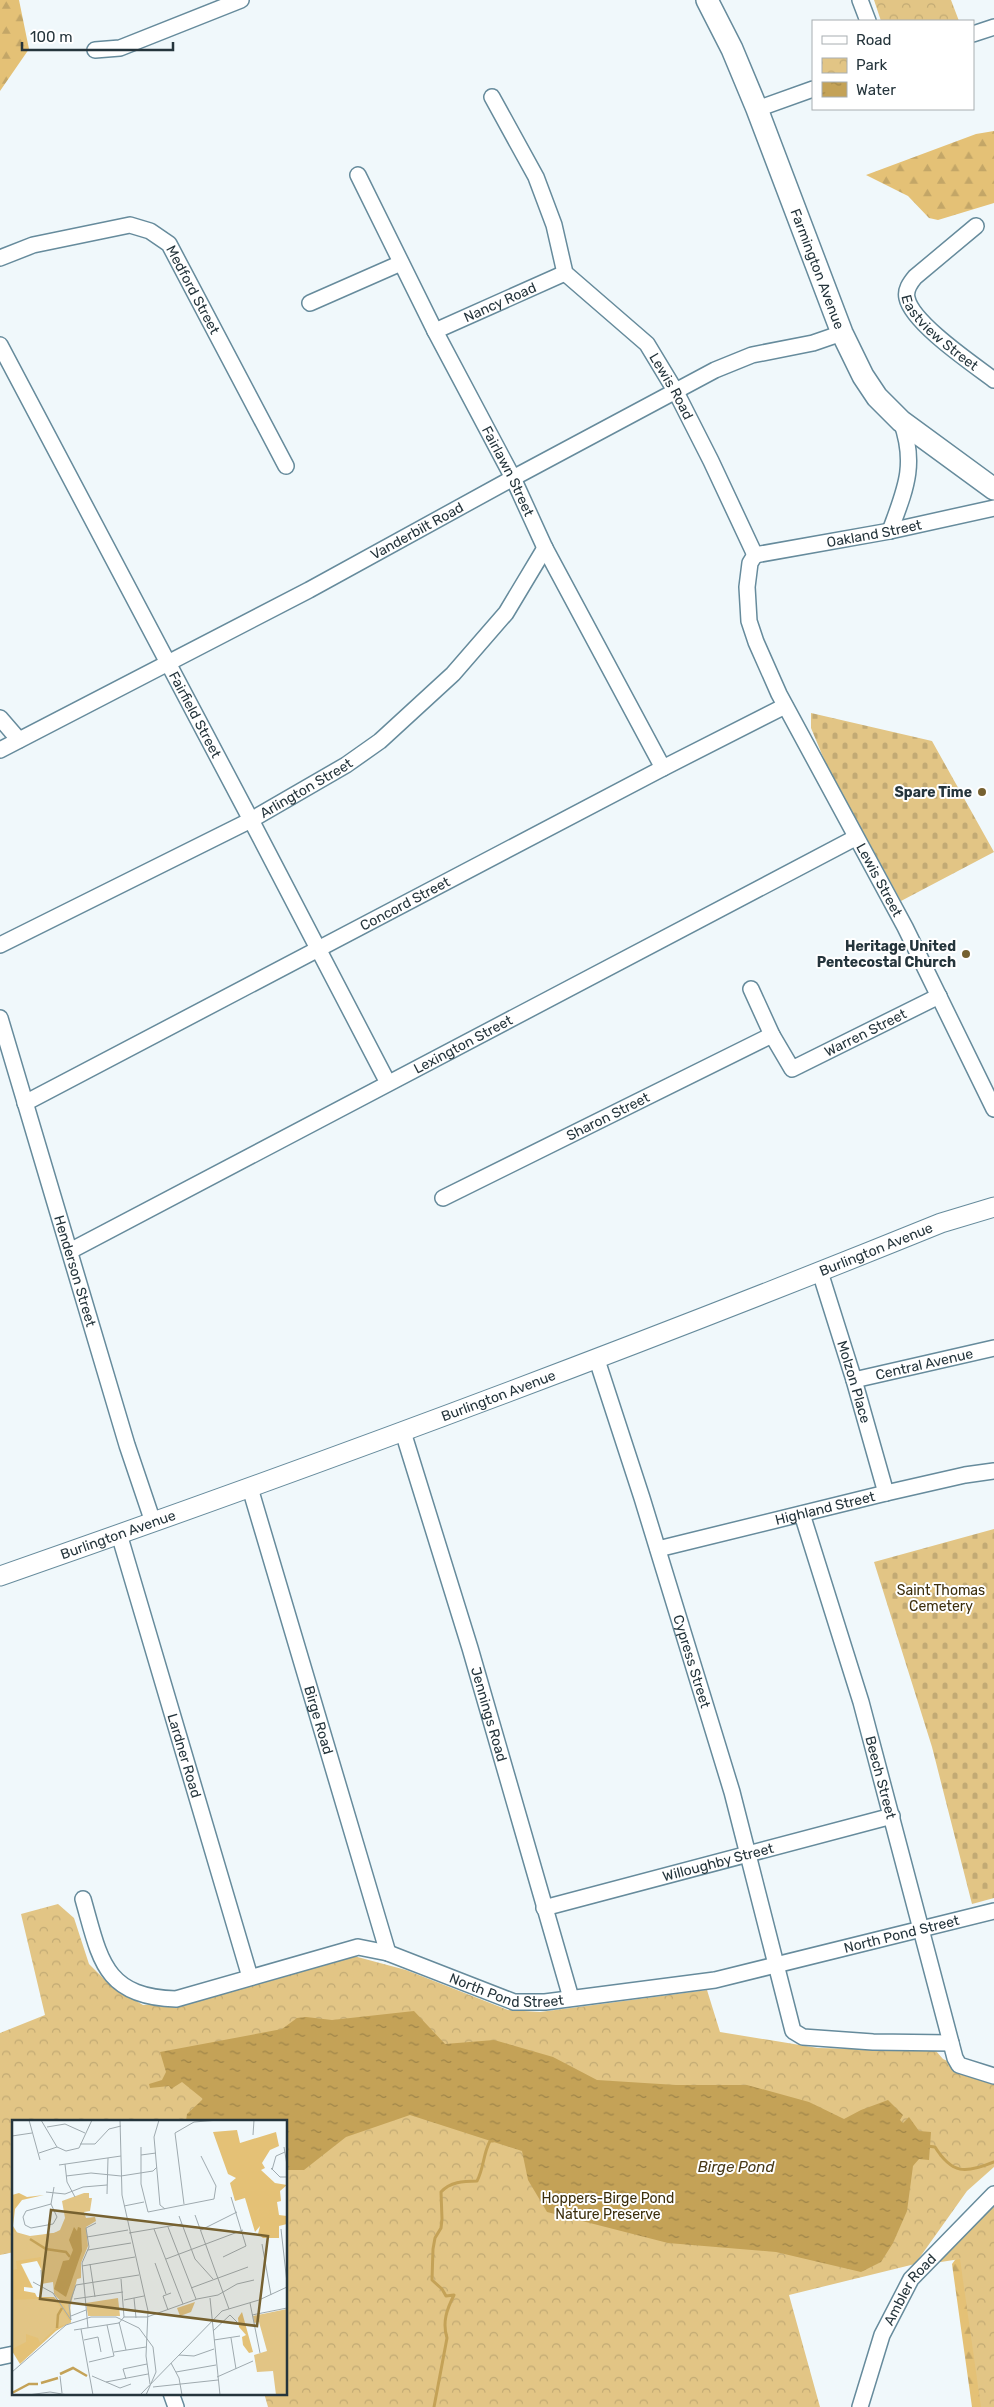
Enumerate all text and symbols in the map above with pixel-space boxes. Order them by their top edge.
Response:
scale bar [22,20,174,52]
legend [812,20,974,110]
text: 100 m [30,28,72,46]
text: Road [856,31,892,49]
text: Park [856,56,887,74]
text: Water [856,81,896,99]
street label: Farmington Avenue [787,206,848,332]
street label: Medford Street [162,243,223,338]
street label: Nancy Road [461,279,539,326]
street label: Eastview Street [897,293,982,375]
street label: Lewis Road [645,350,697,422]
street label: Fairlawn Street [478,423,538,520]
street label: Vanderbilt Road [368,499,467,564]
street label: Oakland Street [825,516,924,551]
street label: Fairfield Street [165,669,225,761]
street label: Arlington Street [257,755,357,822]
place label: Spare Time [895,784,972,801]
marker: Spare Time [976,786,988,798]
street label: Lewis Street [852,840,906,920]
street label: Concord Street [357,873,453,935]
place label: Heritage United Pentecostal Church [817,938,956,971]
marker: Heritage United Pentecostal Church [960,948,972,960]
street label: Warren Street [822,1005,910,1060]
street label: Lexington Street [411,1012,516,1078]
street label: Sharon Street [564,1089,653,1145]
street label: Henderson Street [50,1213,100,1329]
street label: Burlington Avenue [817,1219,936,1280]
street label: Molzon Place [833,1339,874,1425]
street label: Central Avenue [874,1345,975,1384]
street label: Burlington Avenue [439,1367,558,1425]
street label: Highland Street [774,1488,877,1529]
street label: Burlington Avenue [58,1507,178,1563]
park label: Saint Thomas Cemetery [897,1582,985,1615]
street label: Cypress Street [669,1613,714,1711]
street label: Jennings Road [467,1665,510,1764]
street label: Birge Road [300,1684,337,1756]
street label: Lardner Road [164,1711,205,1800]
street label: Beech Street [861,1734,900,1821]
street label: Willoughby Street [661,1840,776,1885]
street label: North Pond Street [842,1912,962,1957]
street label: North Pond Street [447,1970,565,2011]
inset map [12,2120,288,2394]
water label: Birge Pond [698,2158,775,2176]
park label: Hoppers-Birge Pond Nature Preserve [542,2190,674,2223]
street label: Ambler Road [880,2250,940,2328]

